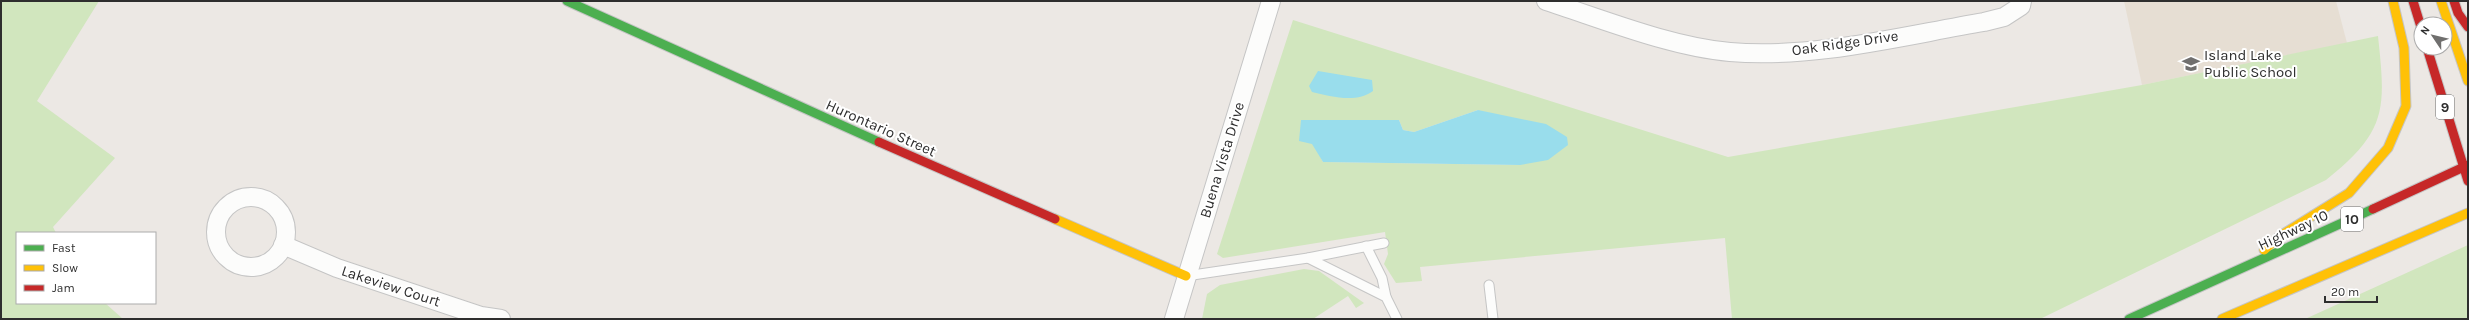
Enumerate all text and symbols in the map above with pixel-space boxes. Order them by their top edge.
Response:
north arrow [2413,16,2453,56]
text: N [2418,24,2433,38]
street label: Oak Ridge Drive [1791,27,1899,59]
place label: Island Lake Public School [2204,46,2297,81]
school or university icon: Island Lake Public School [2181,54,2201,74]
road number: 9 [2436,95,2454,119]
street label: Hurontario Street [823,96,939,160]
street label: Buena Vista Drive [1196,100,1248,220]
street label: Highway 10 [2255,206,2331,254]
road number: 10 [2341,207,2363,231]
legend [16,232,156,304]
text: Fast [52,241,76,255]
text: Slow [52,261,78,275]
street label: Lakeview Court [339,262,443,311]
scale bar [2325,278,2377,304]
text: Jam [52,281,75,295]
text: 20 m [2331,285,2359,299]

